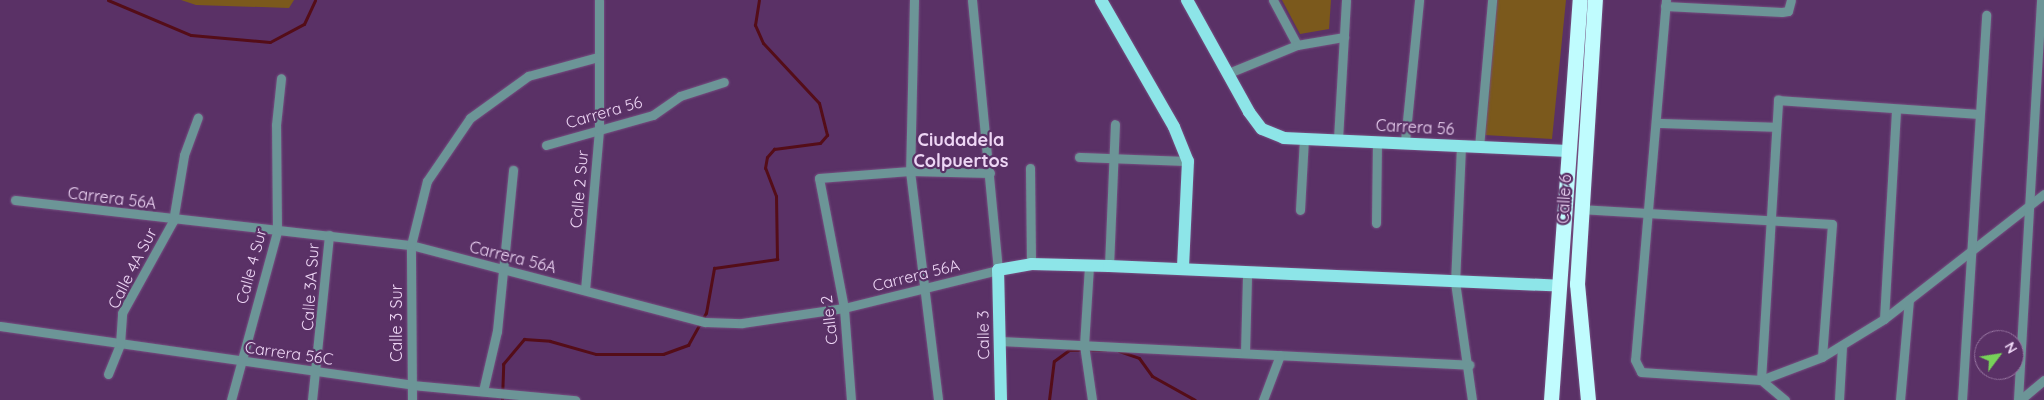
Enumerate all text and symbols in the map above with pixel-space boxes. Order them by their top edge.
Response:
street label: Carrera 56 [564,92,644,132]
street label: Carrera 56 [1375,115,1455,139]
district label: Ciudadela Colpuertos [914,130,1008,172]
street label: Calle 2 Sur [566,149,592,229]
street label: Calle 6 [1553,174,1575,224]
street label: Carrera 56A [67,183,157,213]
street label: Calle 4A Sur [103,224,161,312]
street label: Calle 4 Sur [232,226,270,306]
street label: Carrera 56A [468,237,558,277]
street label: Calle 3A Sur [297,242,323,332]
street label: Carrera 56A [871,255,961,295]
street label: Calle 3 Sur [386,284,406,362]
street label: Calle 2 [816,294,842,346]
street label: Calle 3 [973,310,993,360]
north arrow [1974,330,2024,380]
street label: Carrera 56C [244,337,334,369]
text: N [2001,339,2021,357]

